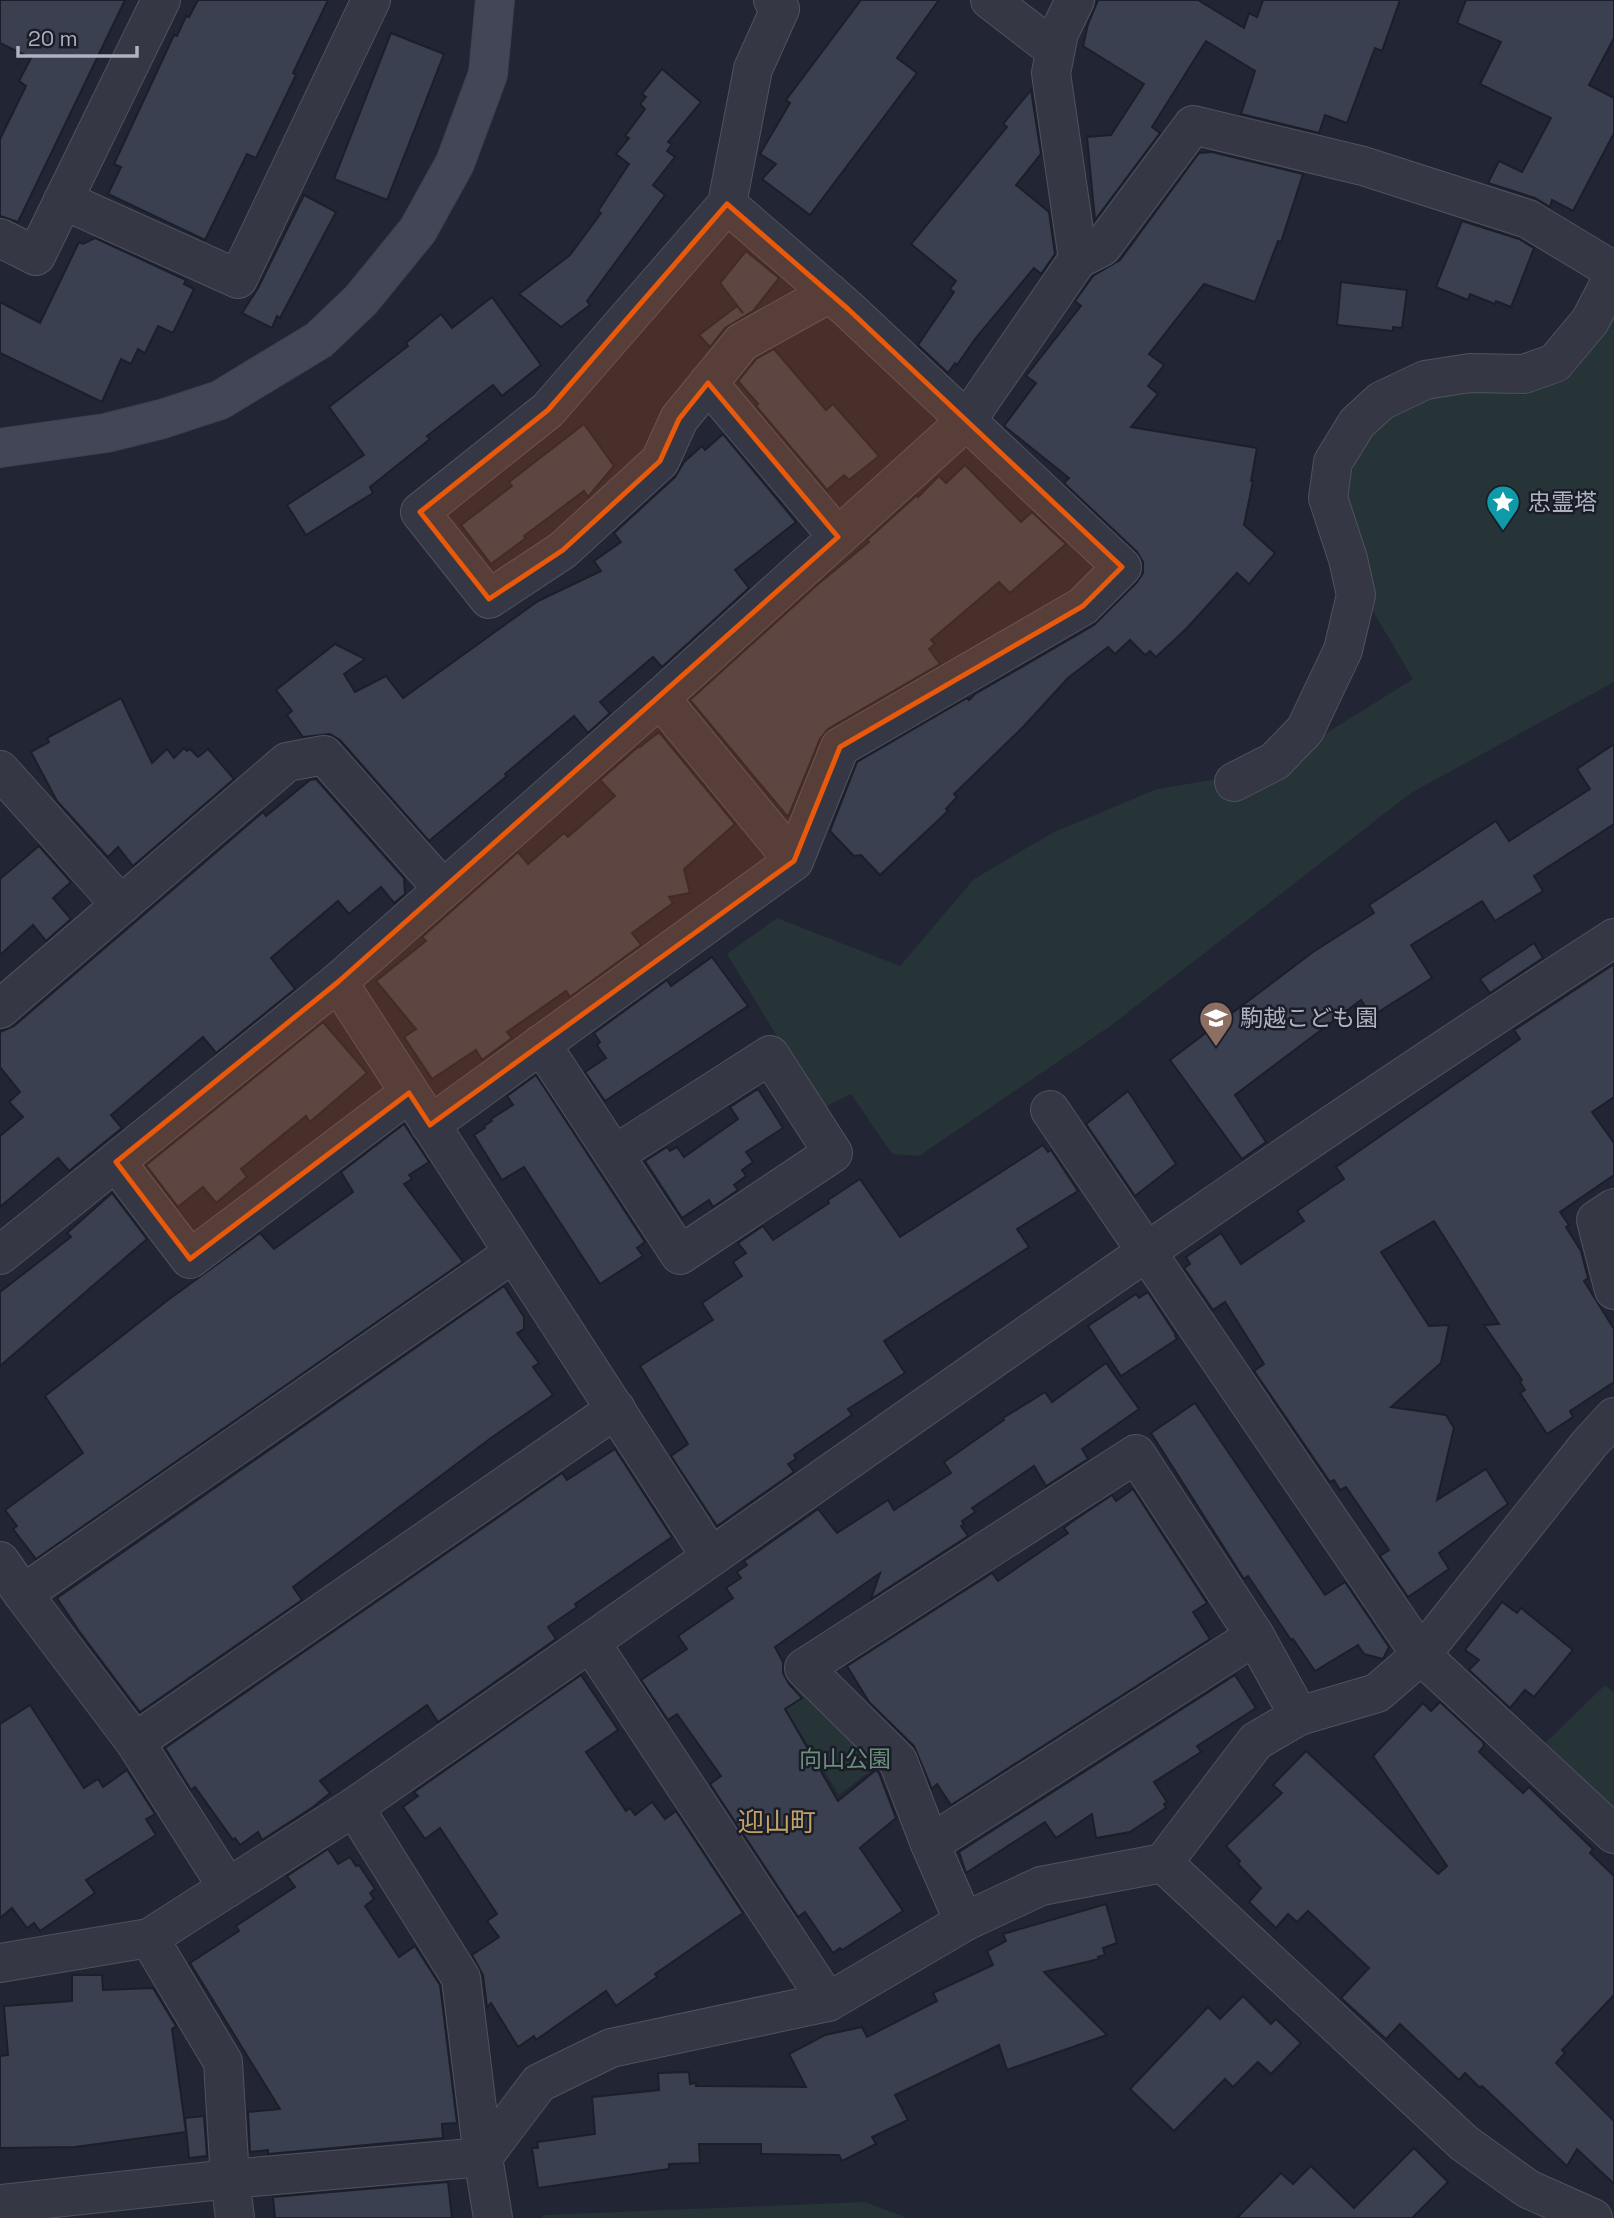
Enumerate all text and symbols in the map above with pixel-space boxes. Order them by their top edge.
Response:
scale bar [18,14,136,58]
text: 20 m [28,25,78,52]
place icon: 忠霊塔 [1484,483,1522,532]
place label: 忠霊塔 [1528,487,1597,517]
school or university icon: 駒越こども園 [1197,999,1235,1048]
place label: 駒越こども園 [1240,1003,1378,1033]
park label: 向山公園 [799,1744,891,1774]
district label: 迎山町 [738,1805,816,1839]

